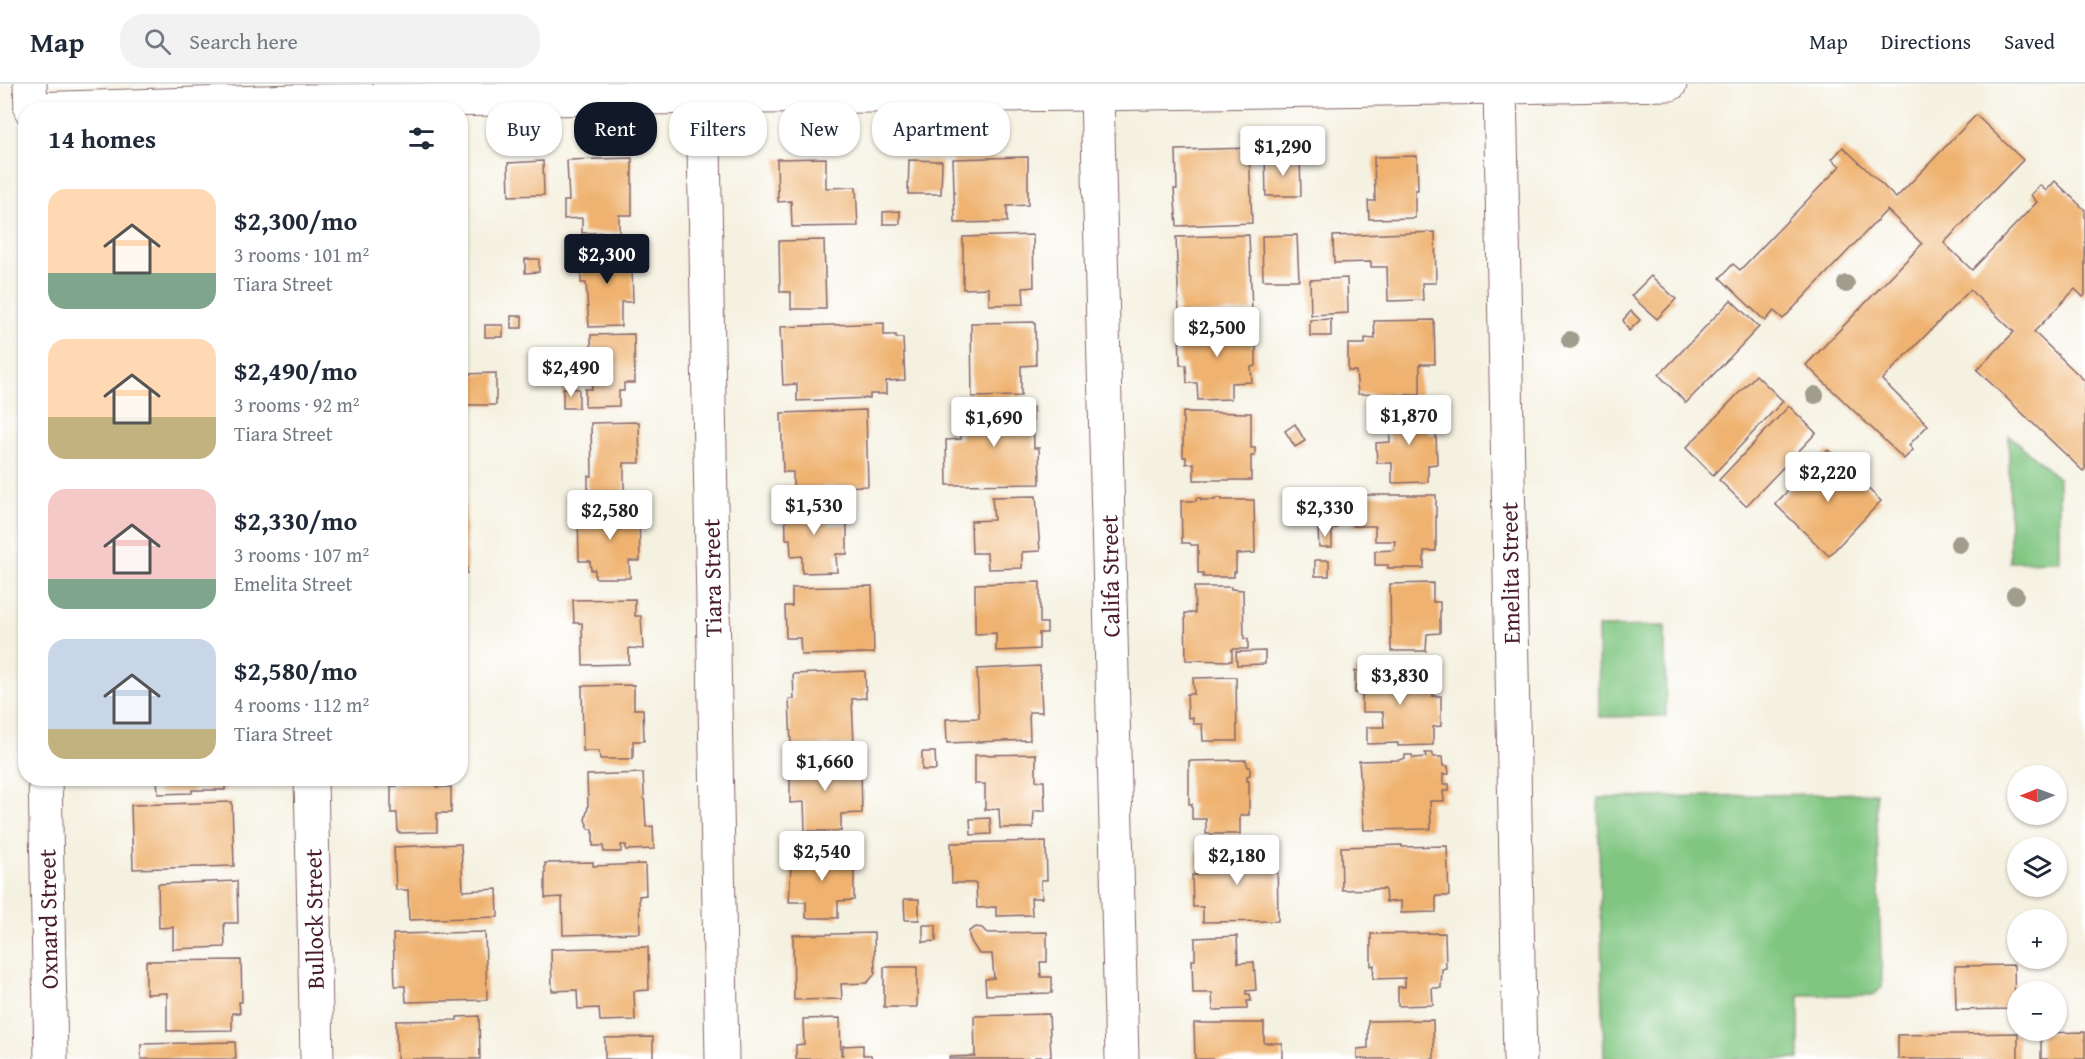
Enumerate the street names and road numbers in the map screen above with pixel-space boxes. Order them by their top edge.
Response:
street label: Emelita Street [1491,501,1529,644]
street label: Califa Street [1091,514,1129,638]
street label: Tiara Street [693,518,731,638]
street label: Oxnard Street [29,848,67,989]
street label: Bullock Street [295,848,333,990]

